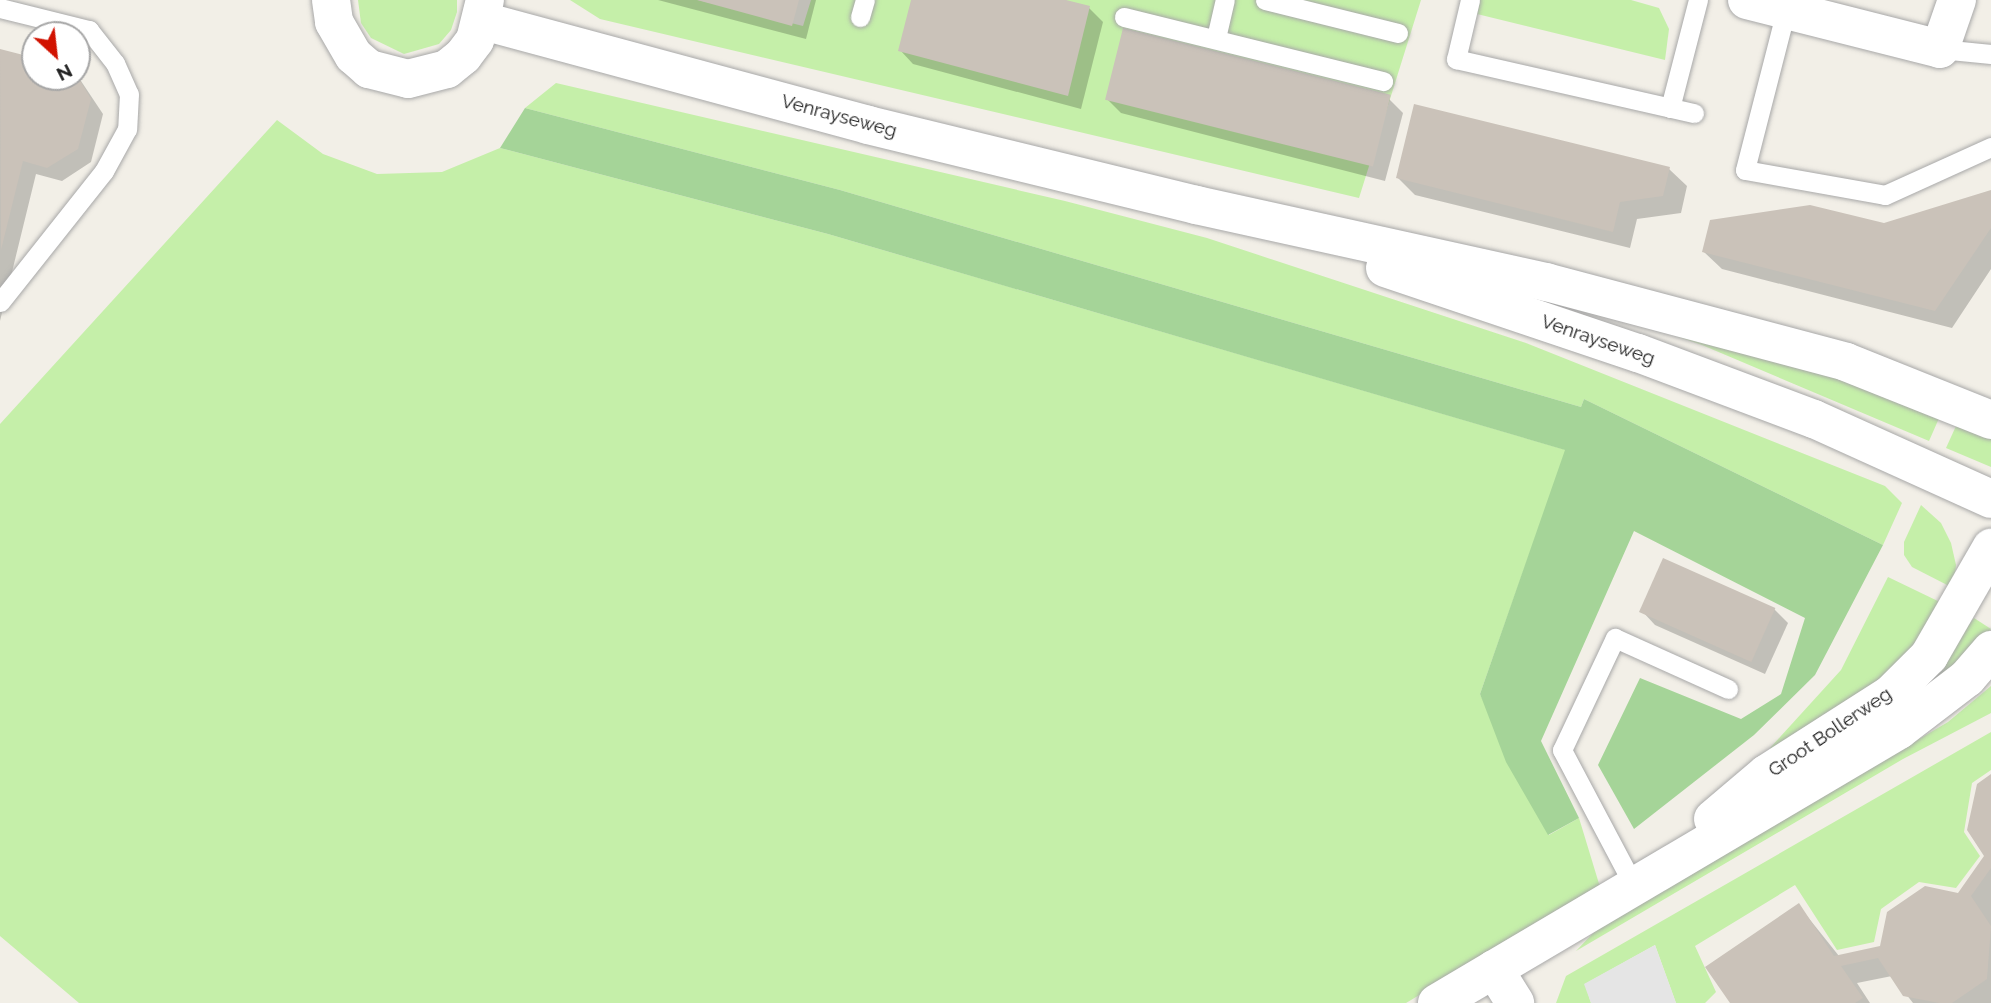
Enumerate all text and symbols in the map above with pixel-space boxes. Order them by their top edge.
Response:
north arrow [21,21,91,91]
text: N [53,60,76,86]
street label: Venrayseweg [779,90,899,142]
street label: Venrayseweg [1538,310,1658,370]
street label: Groot Bollerweg [1764,682,1896,782]

